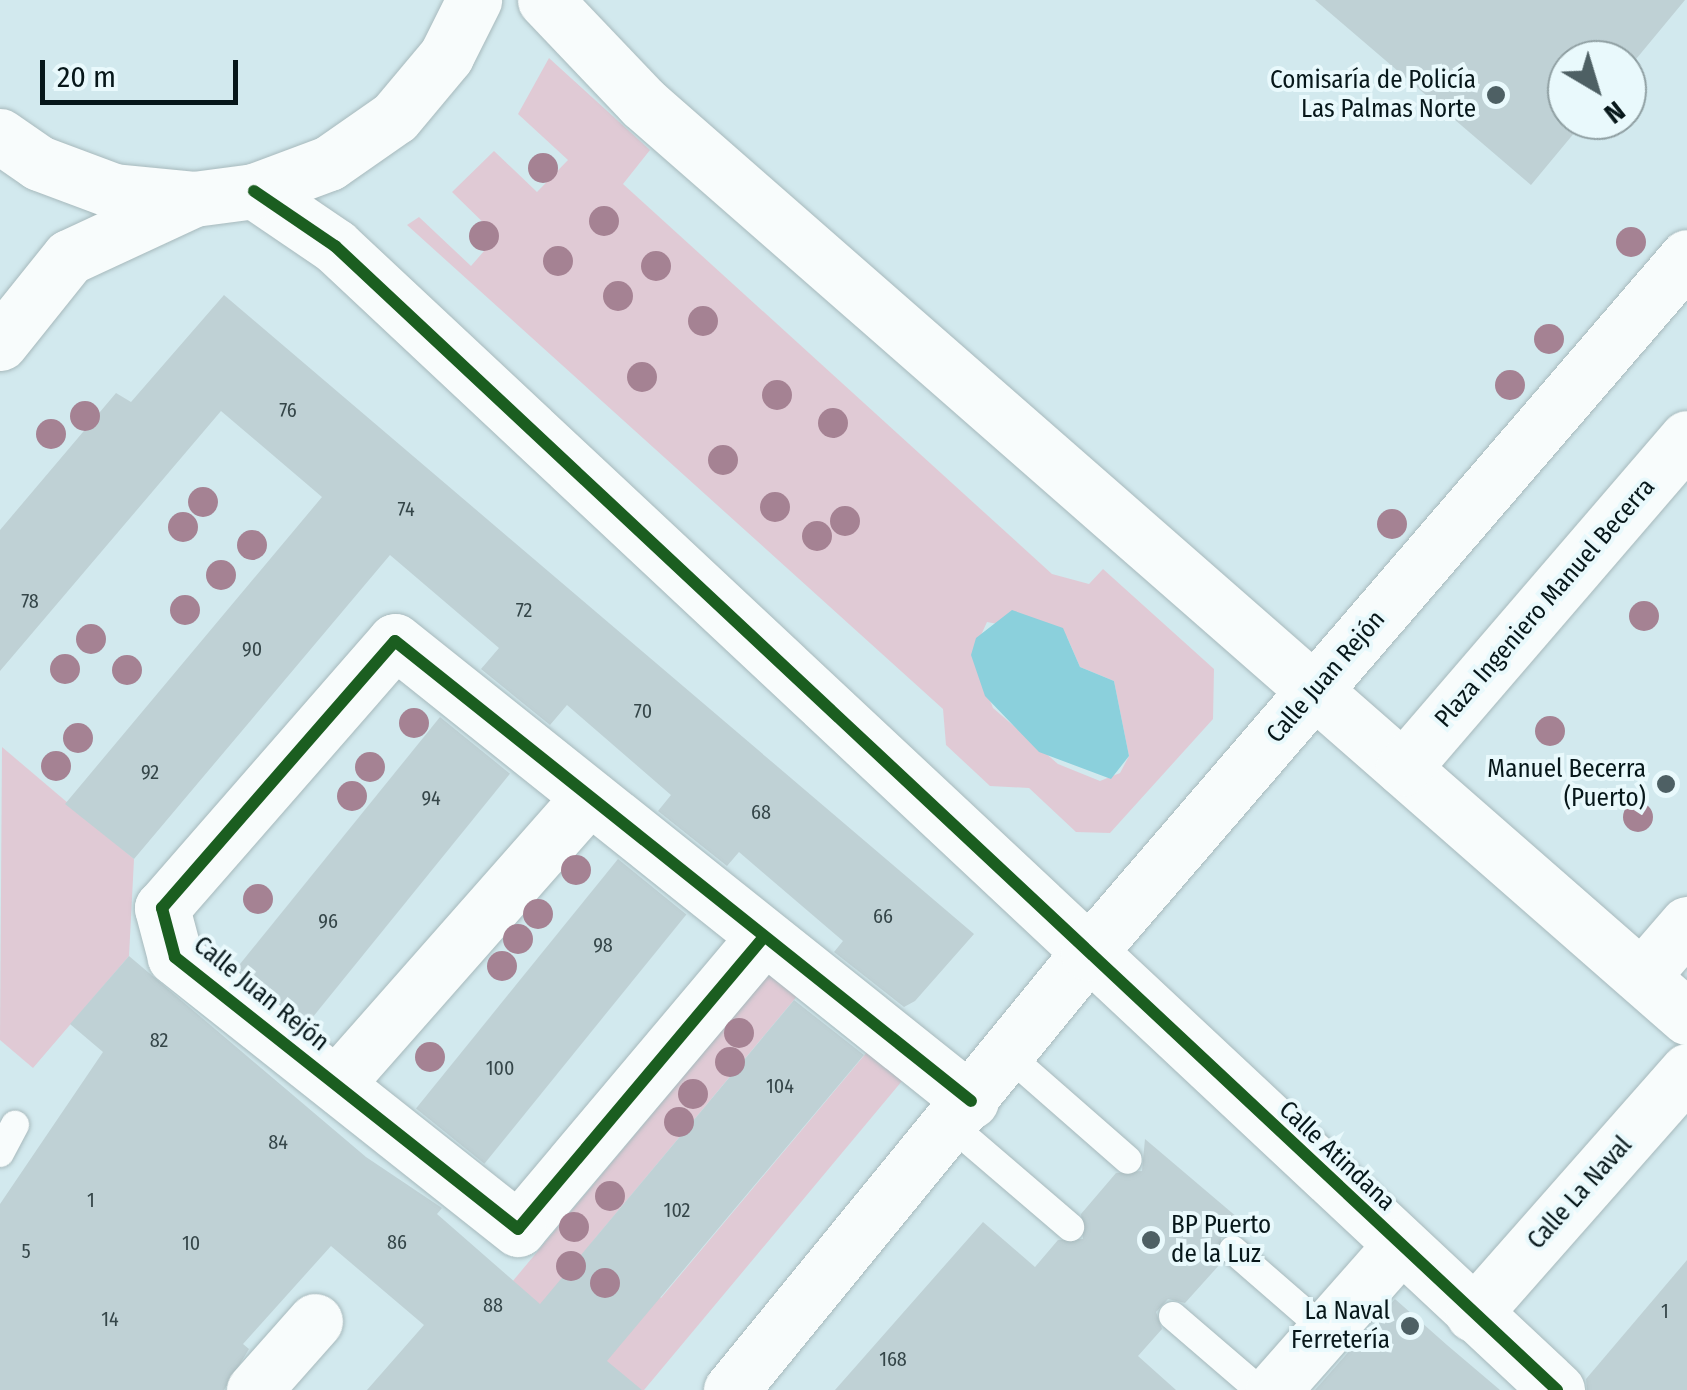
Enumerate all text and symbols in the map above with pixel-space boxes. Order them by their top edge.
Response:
scale bar [45,40,242,102]
north arrow [1547,40,1647,140]
text: 20 m [57,59,116,95]
place label: Comisaría de Policía Las Palmas Norte [1270,66,1476,125]
marker: Comisaría de Policía Las Palmas Norte [1485,84,1507,106]
text: N [1598,94,1631,131]
house number: 76 [279,398,297,422]
street label: Plaza Ingeniero Manuel Becerra [1429,472,1661,734]
house number: 74 [397,497,415,521]
house number: 78 [21,589,39,613]
house number: 72 [516,598,532,622]
street label: Calle Juan Rejón [1260,605,1392,749]
house number: 90 [242,637,262,661]
house number: 70 [634,699,652,723]
place label: Manuel Becerra (Puerto) [1487,755,1646,814]
house number: 92 [141,760,159,784]
marker: Manuel Becerra (Puerto) [1655,773,1677,795]
house number: 94 [421,786,441,810]
house number: 68 [751,800,771,824]
house number: 66 [873,904,893,928]
house number: 96 [318,909,338,933]
street label: Calle Juan Rejón [187,930,335,1058]
house number: 98 [593,933,613,957]
house number: 82 [150,1028,168,1052]
house number: 100 [486,1056,514,1080]
house number: 104 [766,1074,794,1098]
street label: Calle Atindana [1273,1095,1401,1217]
house number: 84 [268,1130,288,1154]
street label: Calle La Naval [1522,1130,1638,1256]
house number: 1 [87,1188,95,1212]
house number: 102 [664,1198,690,1222]
place label: BP Puerto de la Luz [1171,1211,1271,1270]
marker: BP Puerto de la Luz [1140,1229,1162,1251]
house number: 86 [387,1230,407,1254]
house number: 10 [182,1231,200,1255]
house number: 5 [21,1239,31,1263]
house number: 88 [483,1293,503,1317]
place label: La Naval Ferretería [1291,1297,1390,1356]
house number: 1 [1661,1299,1669,1323]
house number: 14 [101,1307,119,1331]
marker: La Naval Ferretería [1399,1315,1421,1337]
house number: 168 [879,1347,907,1371]

